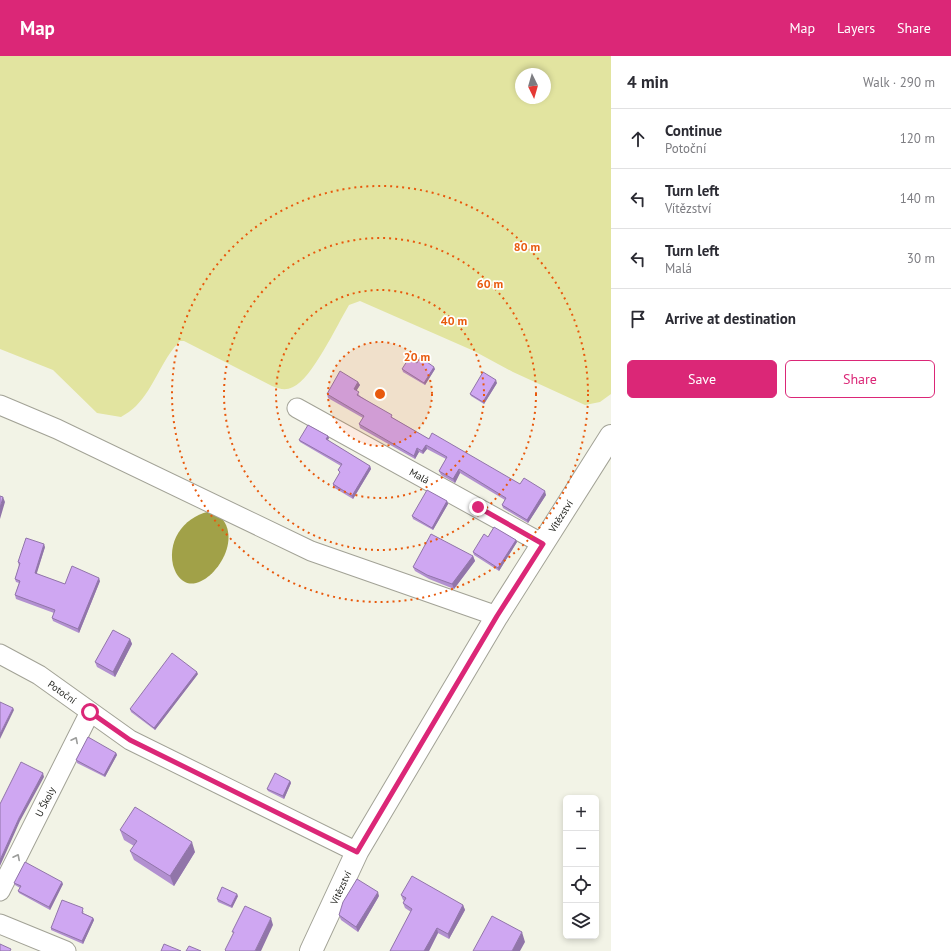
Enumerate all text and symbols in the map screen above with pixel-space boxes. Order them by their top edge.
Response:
text: Map [20,16,55,40]
text: Map [789,19,815,37]
text: Layers [837,19,875,37]
text: Share [897,19,931,37]
north arrow [515,68,551,104]
text: 4 min [627,71,668,93]
text: Walk · 290 m [863,74,935,91]
text: Continue [665,121,722,140]
icon: ahead [627,128,649,150]
text: 120 m [900,130,935,147]
text: Potoční [665,140,706,157]
text: Turn left [665,181,719,200]
icon: left [627,188,649,210]
text: 140 m [900,190,935,207]
text: Vítězství [665,200,711,217]
text: 80 m [514,239,540,254]
text: Turn left [665,241,719,260]
icon: left [627,248,649,270]
text: 30 m [907,250,935,267]
text: Malá [665,260,692,277]
text: 60 m [477,276,503,291]
icon: arrive [627,308,649,330]
text: Arrive at destination [665,309,796,328]
text: 40 m [441,313,467,328]
text: 20 m [404,349,430,364]
button: Save [627,360,777,398]
button: Share [785,360,935,398]
centre of rings [373,387,387,401]
street label: Malá [407,465,432,487]
street label: Vítězství [545,497,576,536]
route end [469,498,487,516]
street label: Potoční [45,678,79,707]
route start [81,703,99,721]
one-way arrow [71,737,78,744]
street label: U Školy [32,784,59,819]
map controls [563,795,599,939]
button: + [563,795,599,831]
button: − [563,831,599,867]
one-way arrow [13,853,20,861]
button: locate [563,867,599,903]
street label: Vítězství [327,868,355,908]
button: layers [563,903,599,939]

